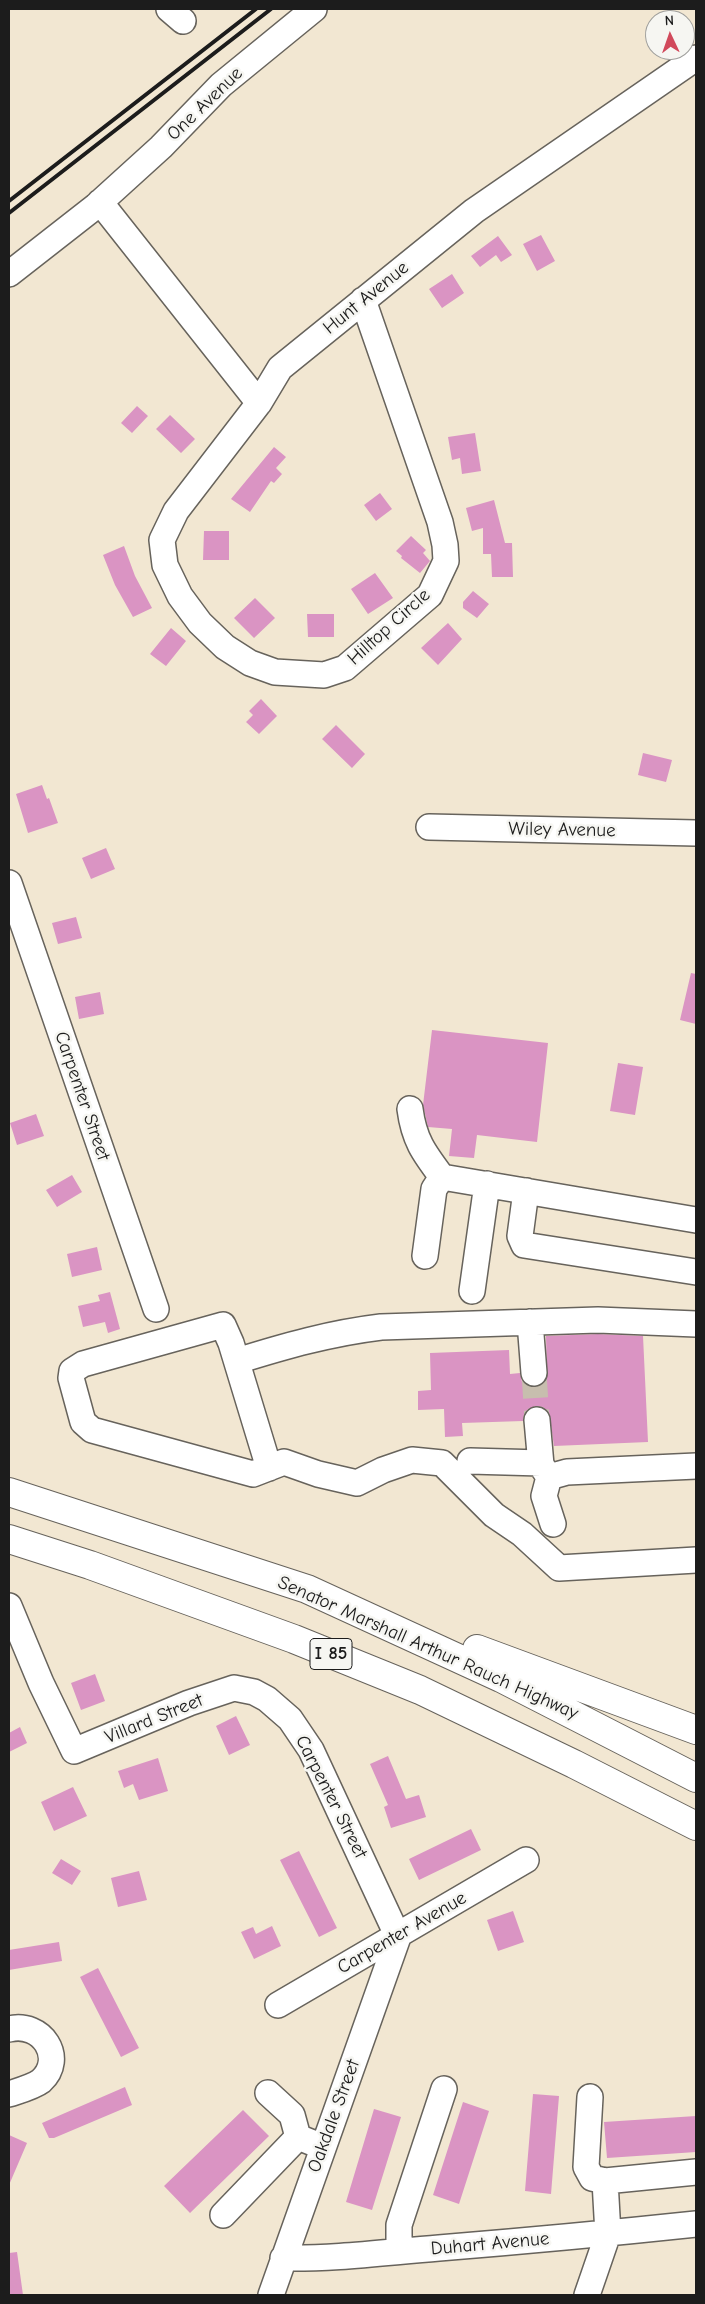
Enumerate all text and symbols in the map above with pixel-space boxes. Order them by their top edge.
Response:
north arrow [645,10,695,60]
text: N [664,12,674,29]
street label: One Avenue [162,62,248,146]
street label: Hunt Avenue [319,257,413,339]
street label: Hilltop Circle [343,584,435,670]
street label: Wiley Avenue [508,818,616,842]
street label: Carpenter Street [49,1028,115,1164]
street label: Senator Marshall Arthur Rauch Highway [274,1571,582,1725]
road number: I 85 [310,1638,352,1670]
street label: Villard Street [102,1689,206,1749]
street label: Carpenter Street [290,1732,372,1862]
street label: Carpenter Avenue [333,1887,471,1979]
street label: Oakdale Street [303,2057,365,2175]
street label: Duhart Avenue [430,2227,550,2261]

